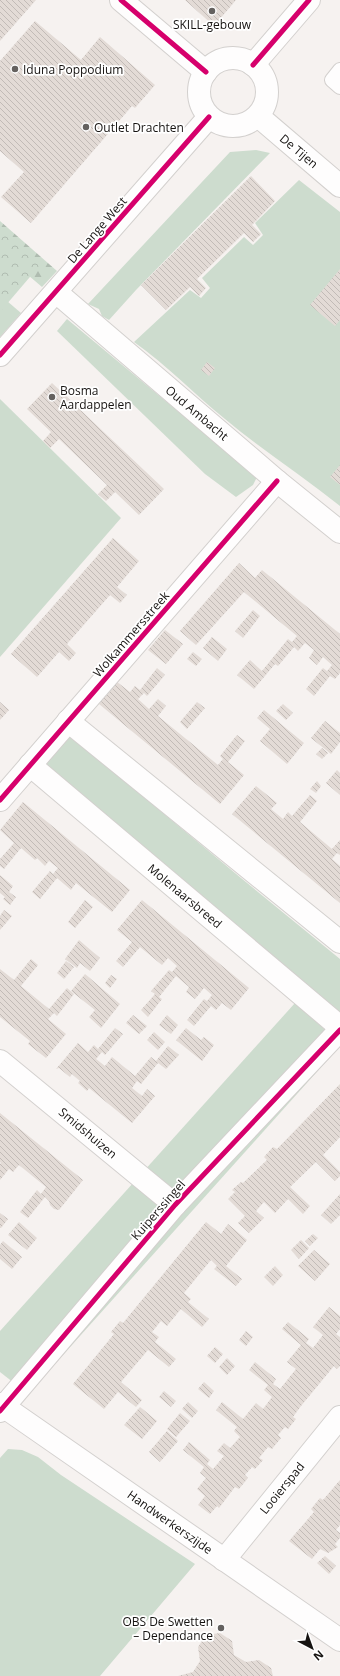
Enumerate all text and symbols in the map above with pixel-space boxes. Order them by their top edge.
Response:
marker: SKILL-gebouw [207,6,217,16]
place label: SKILL-gebouw [173,16,252,33]
place label: Iduna Poppodium [23,61,123,78]
marker: Iduna Poppodium [10,64,20,74]
place label: Outlet Drachten [94,119,184,136]
marker: Outlet Drachten [81,122,91,132]
street label: De Tijen [276,130,322,172]
street label: De Lange West [63,193,131,267]
place label: Bosma Aardappelen [60,382,132,413]
street label: Oud Ambacht [162,382,232,444]
marker: Bosma Aardappelen [47,392,57,402]
street label: Wolkammersstreek [89,587,173,681]
street label: Molenaarsbreed [144,860,226,932]
street label: Smidshuizen [55,1104,121,1162]
street label: Kuiperssingel [127,1176,189,1244]
street label: Looierspad [256,1458,308,1518]
street label: Handwerkerszijde [124,1486,216,1558]
place label: OBS De Swetten – Dependance [122,1613,213,1644]
marker: OBS De Swetten – Dependance [216,1623,226,1633]
north arrow [292,1628,332,1668]
text: N [311,1647,327,1665]

